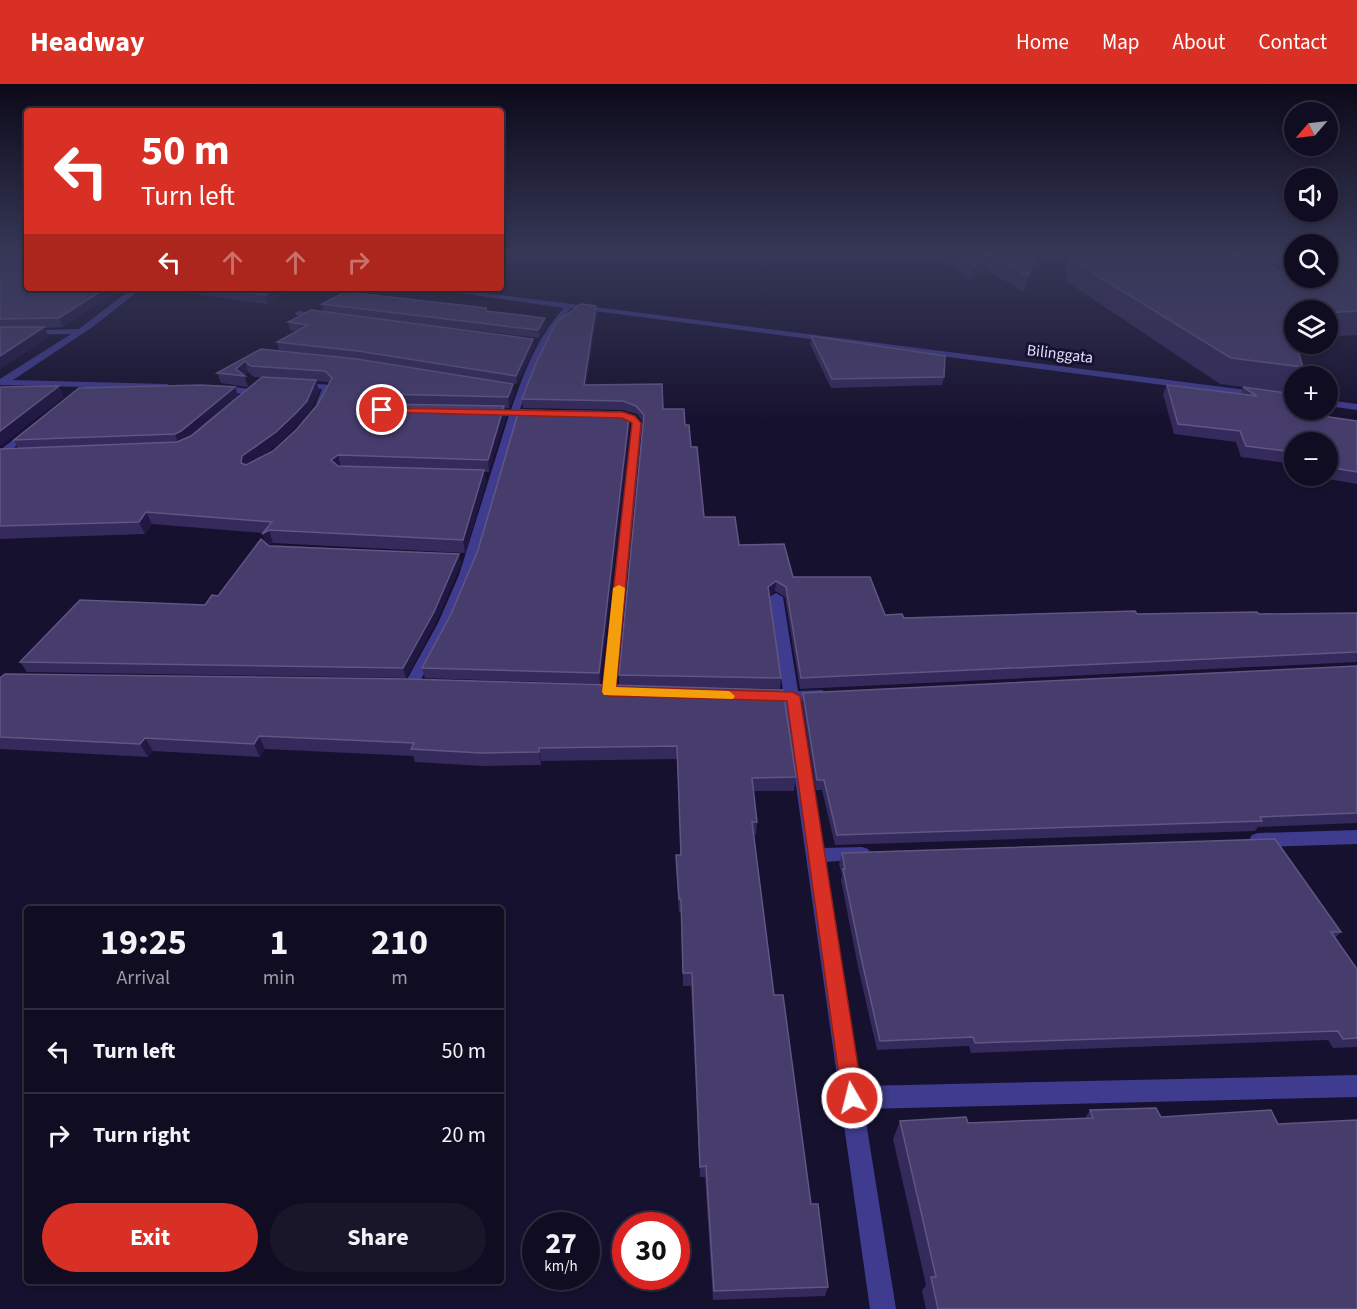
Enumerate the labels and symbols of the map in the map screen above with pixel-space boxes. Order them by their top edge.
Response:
north arrow [1284,102,1338,156]
street label: Bilinggata [1025,339,1095,369]
pin [356,384,407,435]
position arrow [820,1066,884,1130]
speed limit sign: 30 [612,1212,690,1290]

